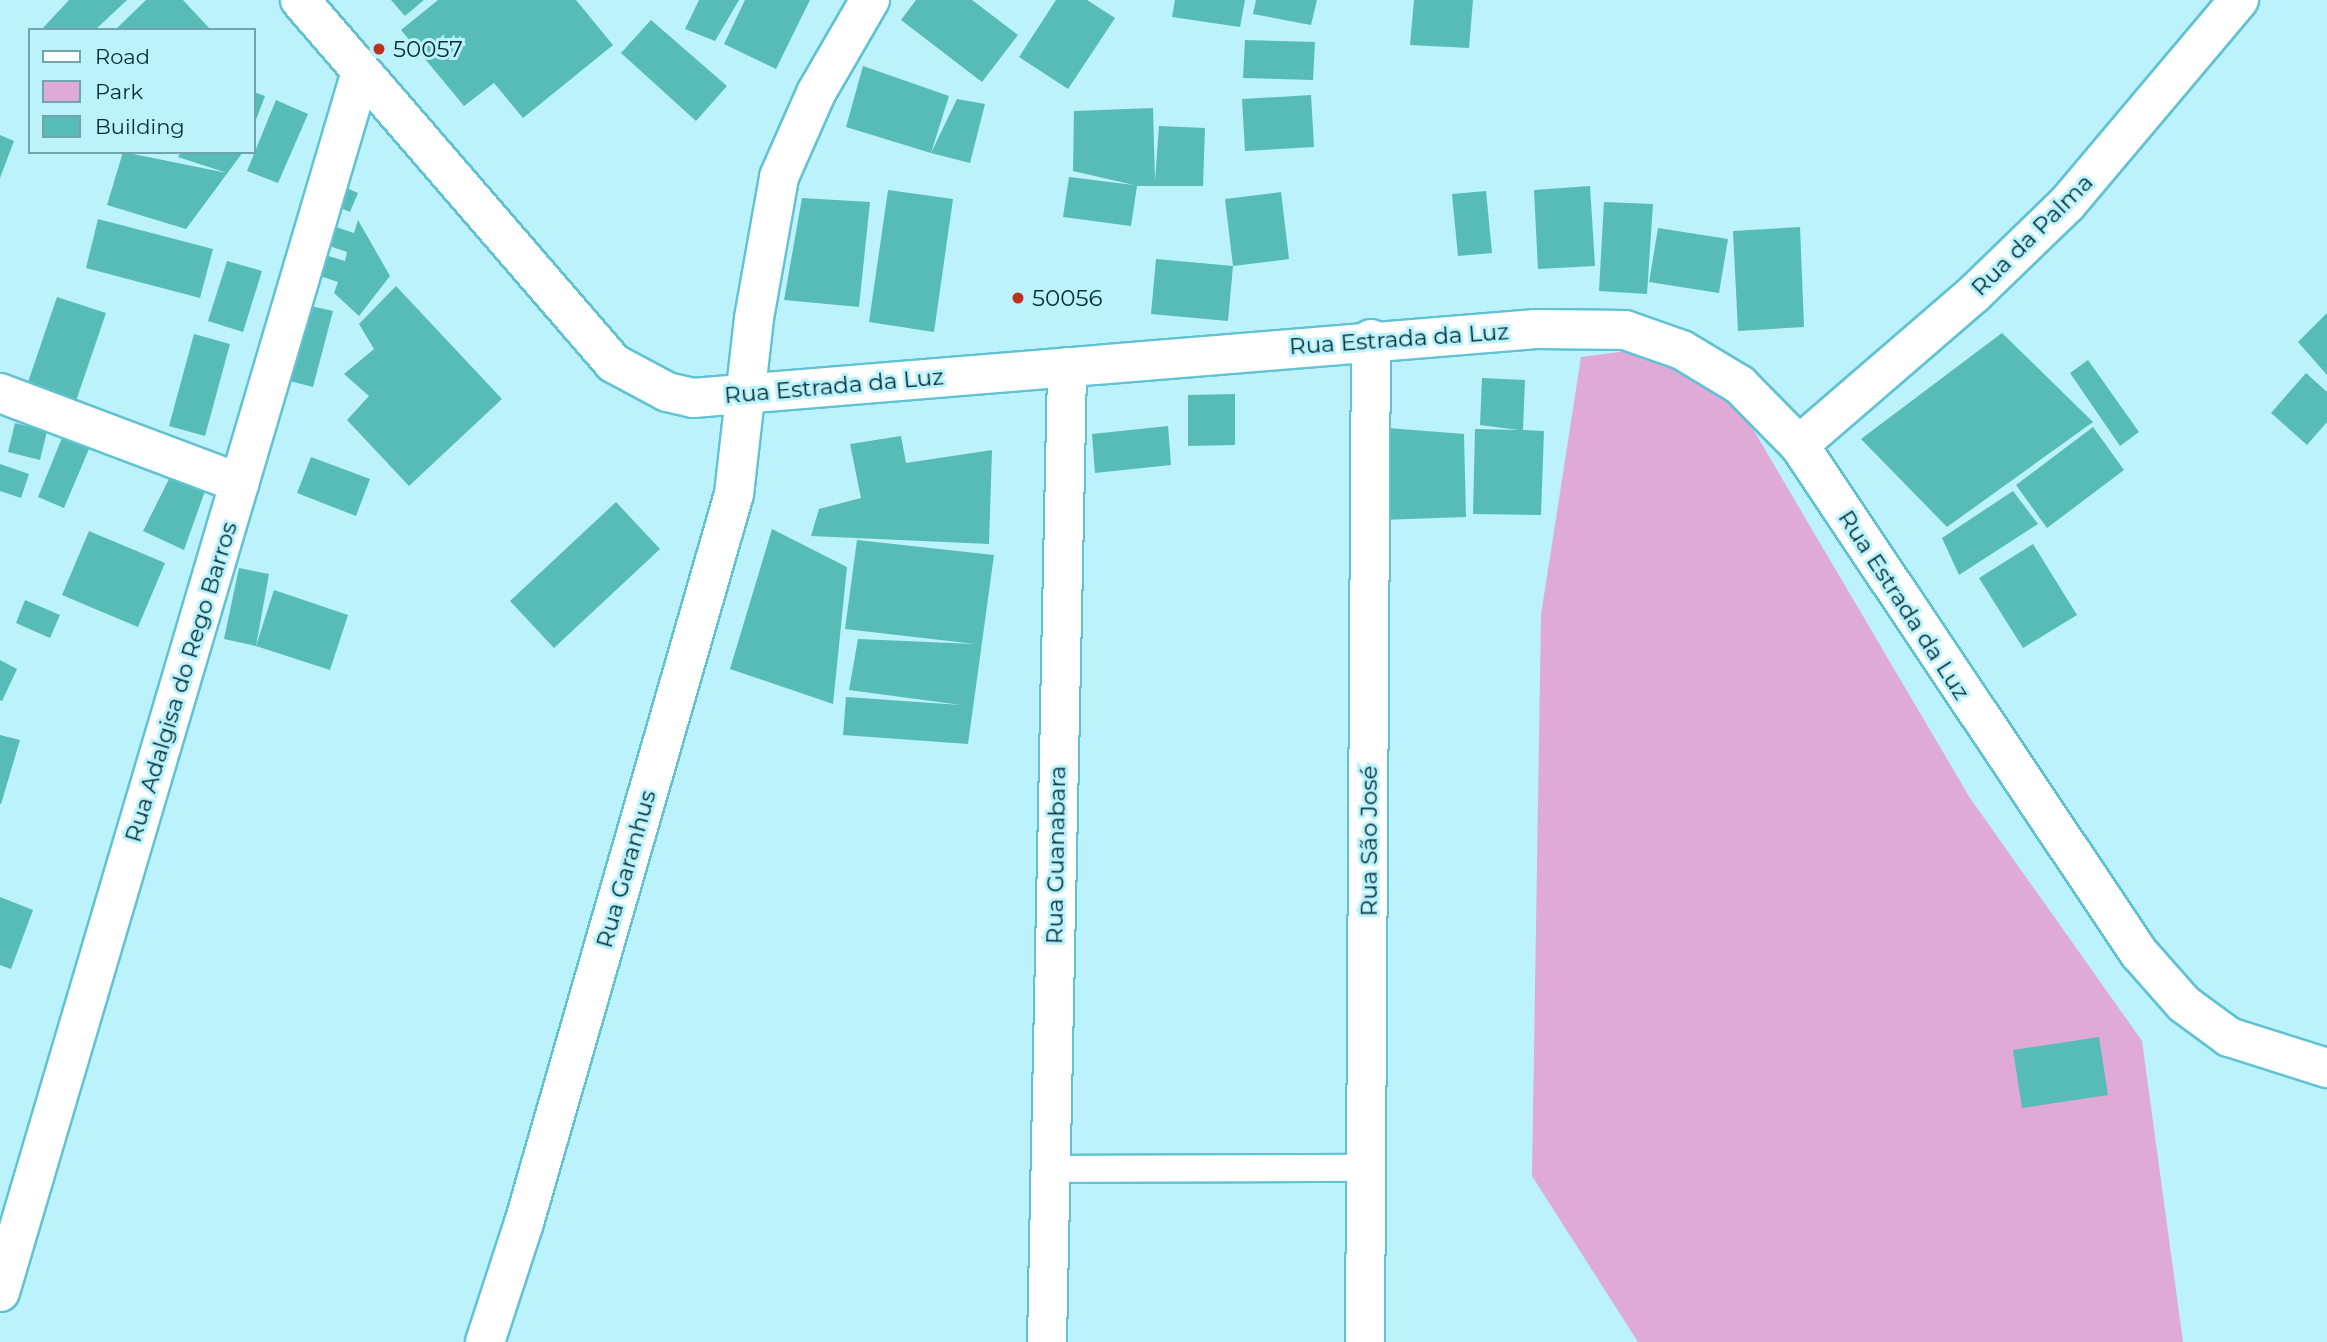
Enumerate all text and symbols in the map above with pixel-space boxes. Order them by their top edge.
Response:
legend [28,28,256,154]
place label: 50057 [393,35,463,63]
marker: 50057 [371,41,387,57]
text: Road [95,44,150,69]
text: Park [95,79,143,104]
text: Building [95,114,185,139]
street label: Rua da Palma [1965,168,2099,302]
place label: 50056 [1032,284,1102,312]
marker: 50056 [1010,290,1026,306]
street label: Rua Estrada da Luz [1288,318,1510,360]
street label: Rua Estrada da Luz [723,363,945,409]
street label: Rua Estrada da Luz [1832,505,1976,705]
street label: Rua Adalgisa do Rego Barros [119,519,243,845]
street label: Rua Guanabara [1041,765,1071,945]
street label: Rua São José [1355,766,1383,916]
street label: Rua Garanhus [590,787,662,951]

